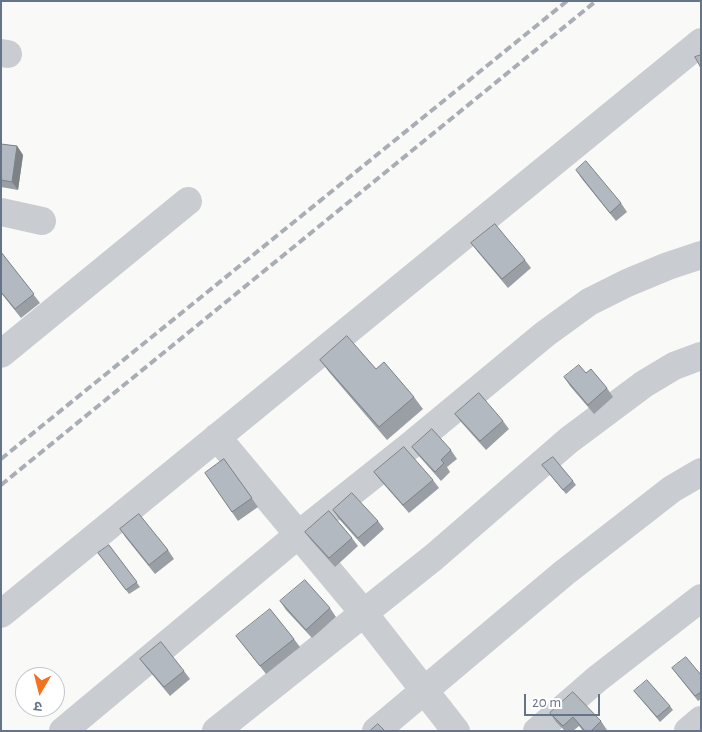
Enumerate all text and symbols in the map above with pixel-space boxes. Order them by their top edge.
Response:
north arrow [15,667,65,717]
scale bar [527,684,603,716]
text: 20 m [532,695,561,710]
text: उ [33,698,43,713]

